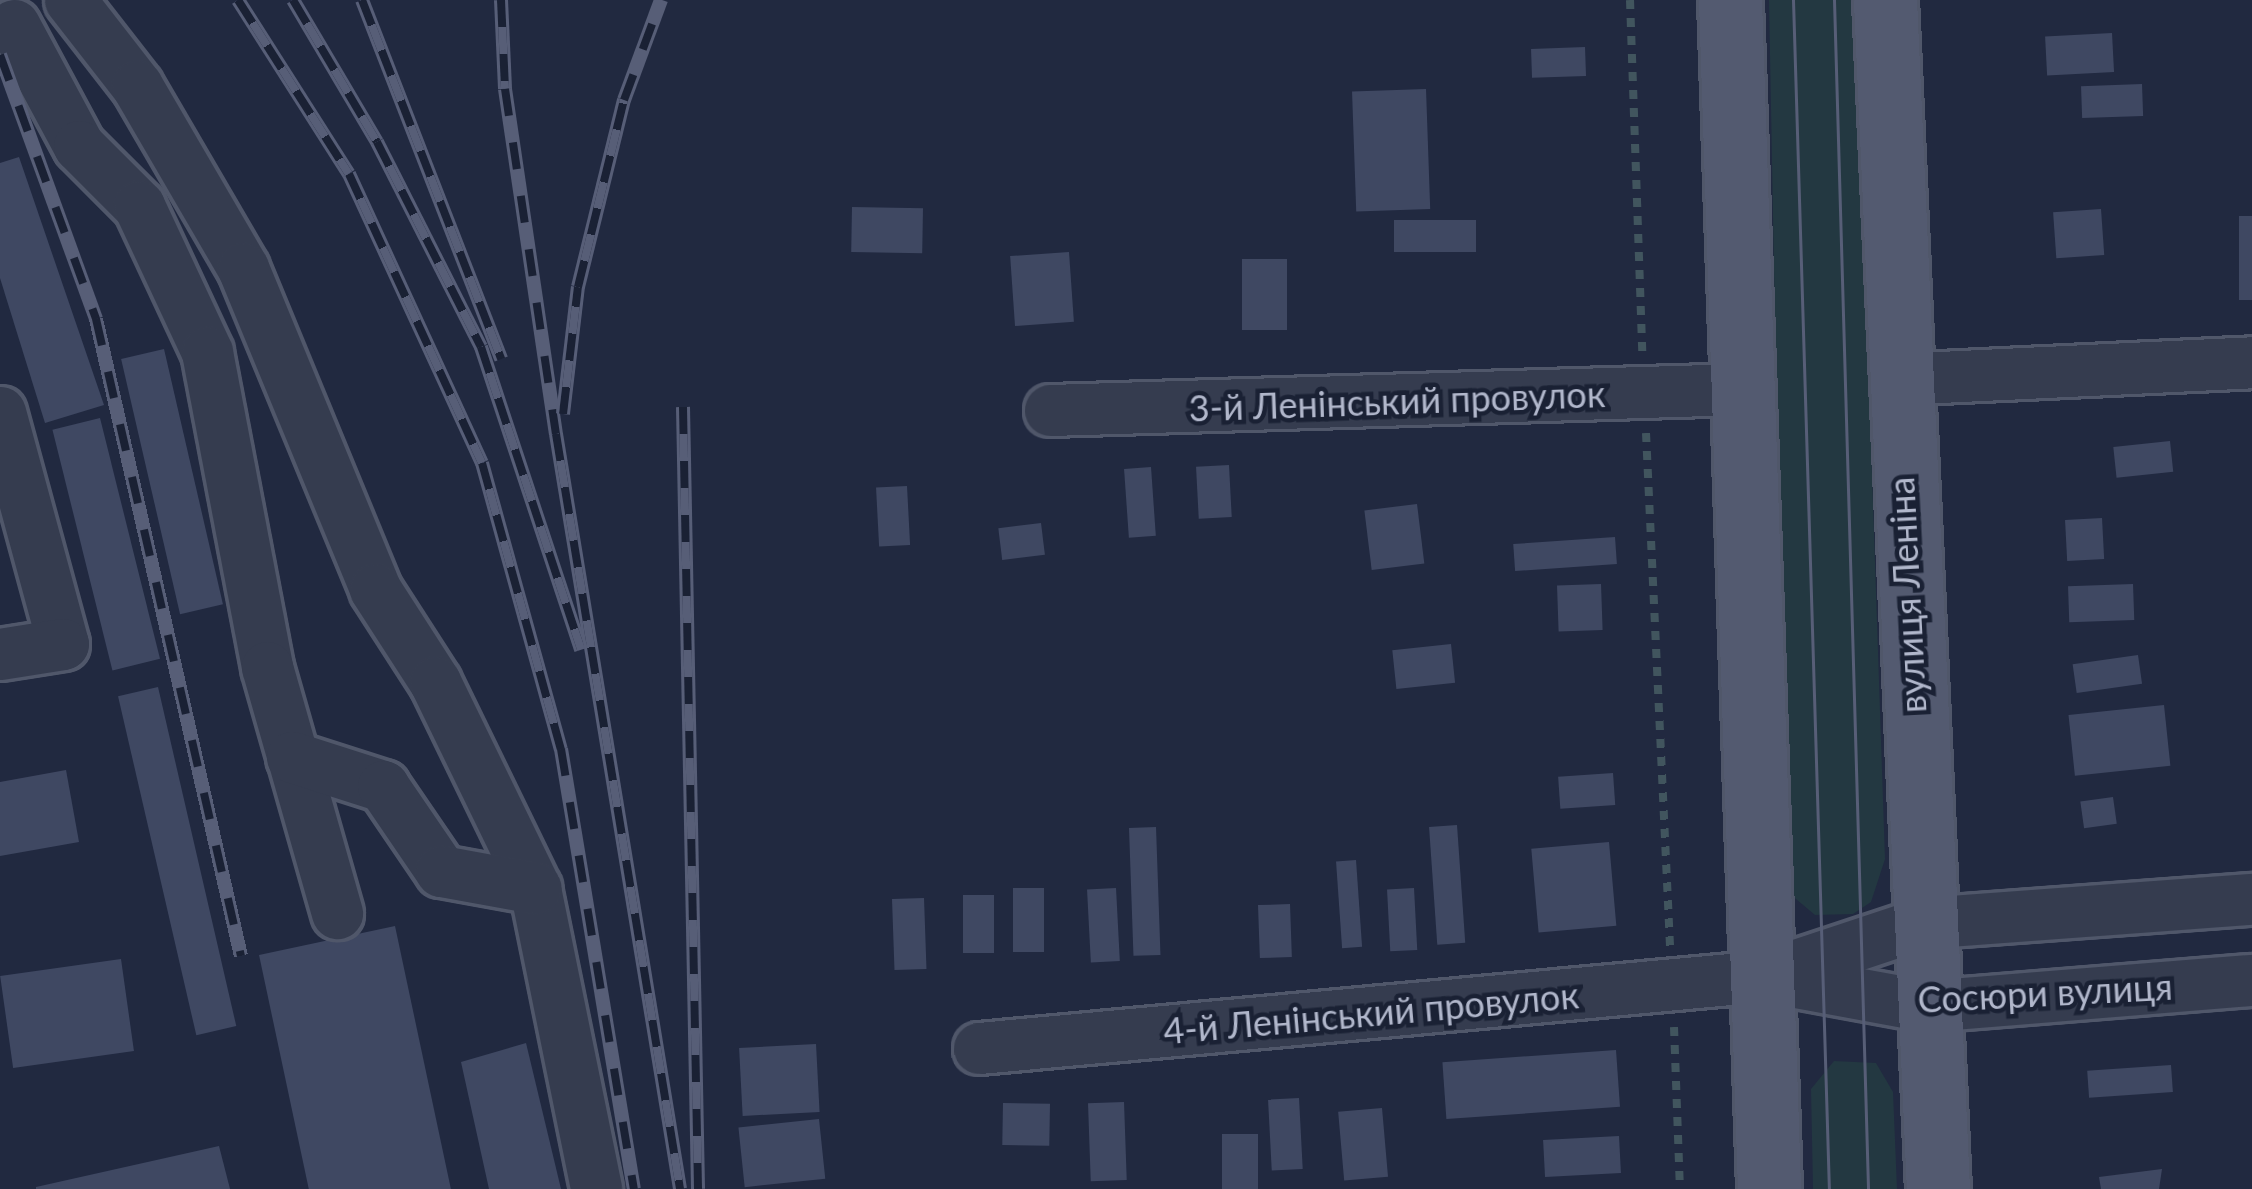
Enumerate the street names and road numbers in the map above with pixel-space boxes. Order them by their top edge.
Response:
street label: 3-й Ленінський провулок [1188,372,1606,430]
street label: вулиця Леніна [1879,476,1935,714]
street label: Сосюри вулиця [1916,965,2174,1021]
street label: 4-й Ленінський провулок [1161,973,1581,1053]

